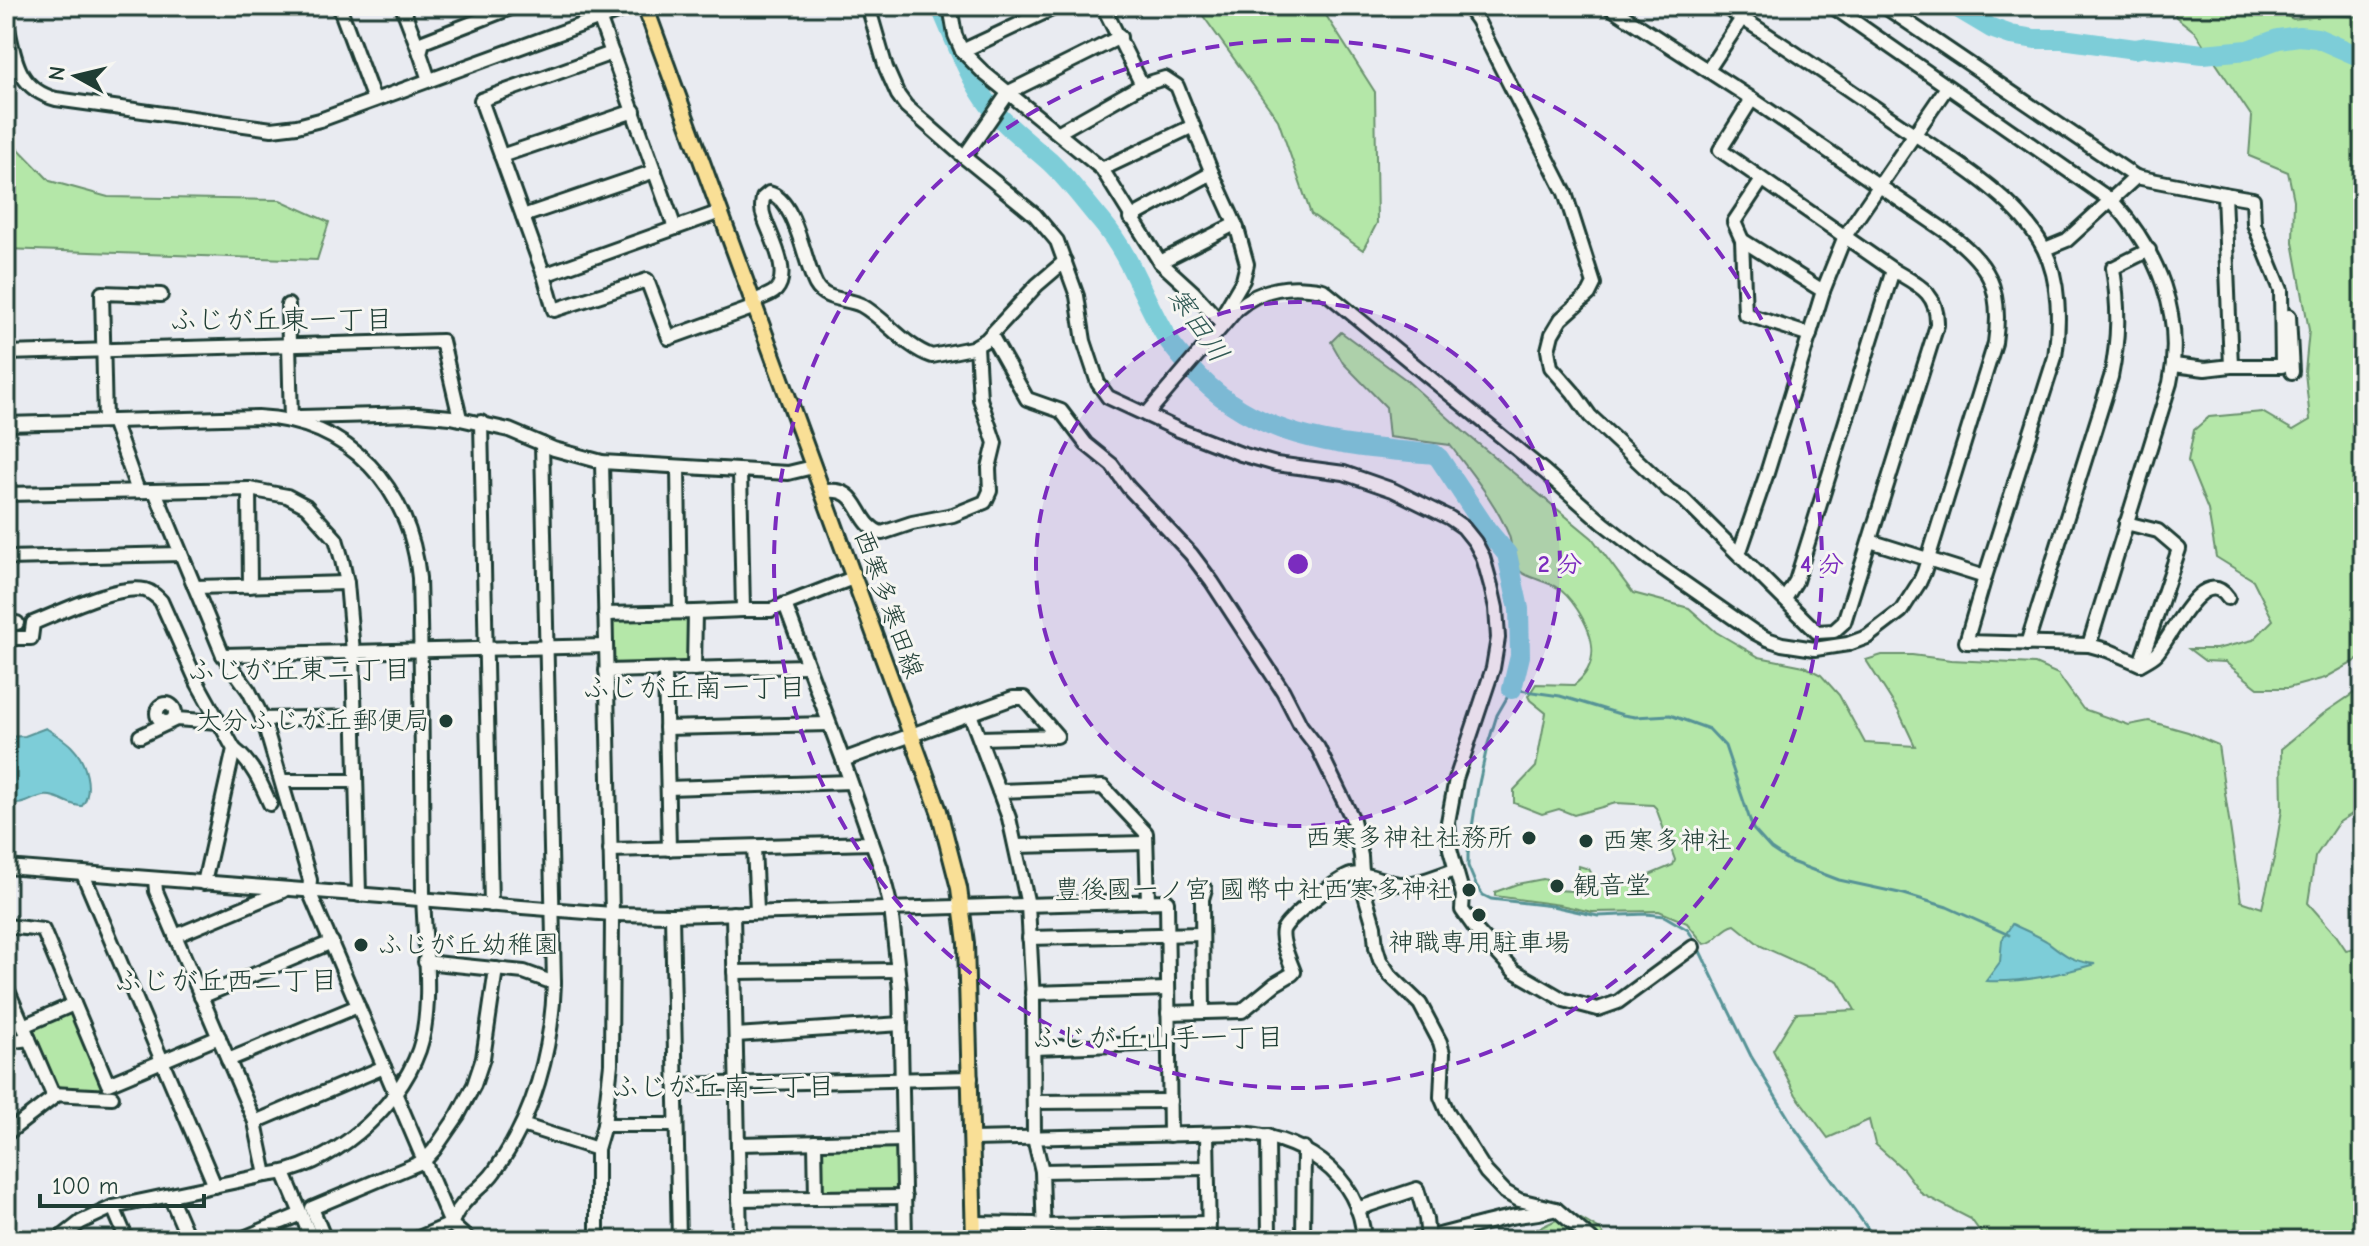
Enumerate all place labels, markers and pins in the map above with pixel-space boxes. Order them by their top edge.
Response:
centre of rings [1284,550,1312,578]
place label: 大分ふじが丘郵便局 [196,706,430,736]
marker: 大分ふじが丘郵便局 [437,712,455,730]
place label: 西寒多神社社務所 [1305,823,1513,853]
place label: 西寒多神社 [1602,826,1732,856]
marker: 西寒多神社社務所 [1520,829,1538,847]
marker: 西寒多神社 [1577,832,1595,850]
place label: 観音堂 [1573,871,1651,901]
place label: 豊後國一ノ宮 國幣中社西寒多神社 [1054,875,1453,905]
marker: 観音堂 [1548,877,1566,895]
marker: 豊後國一ノ宮 國幣中社西寒多神社 [1460,881,1478,899]
marker: 神職専用駐車場 [1470,906,1488,924]
place label: 神職専用駐車場 [1388,928,1570,958]
place label: ふじが丘幼稚園 [377,930,559,960]
marker: ふじが丘幼稚園 [352,936,370,954]

